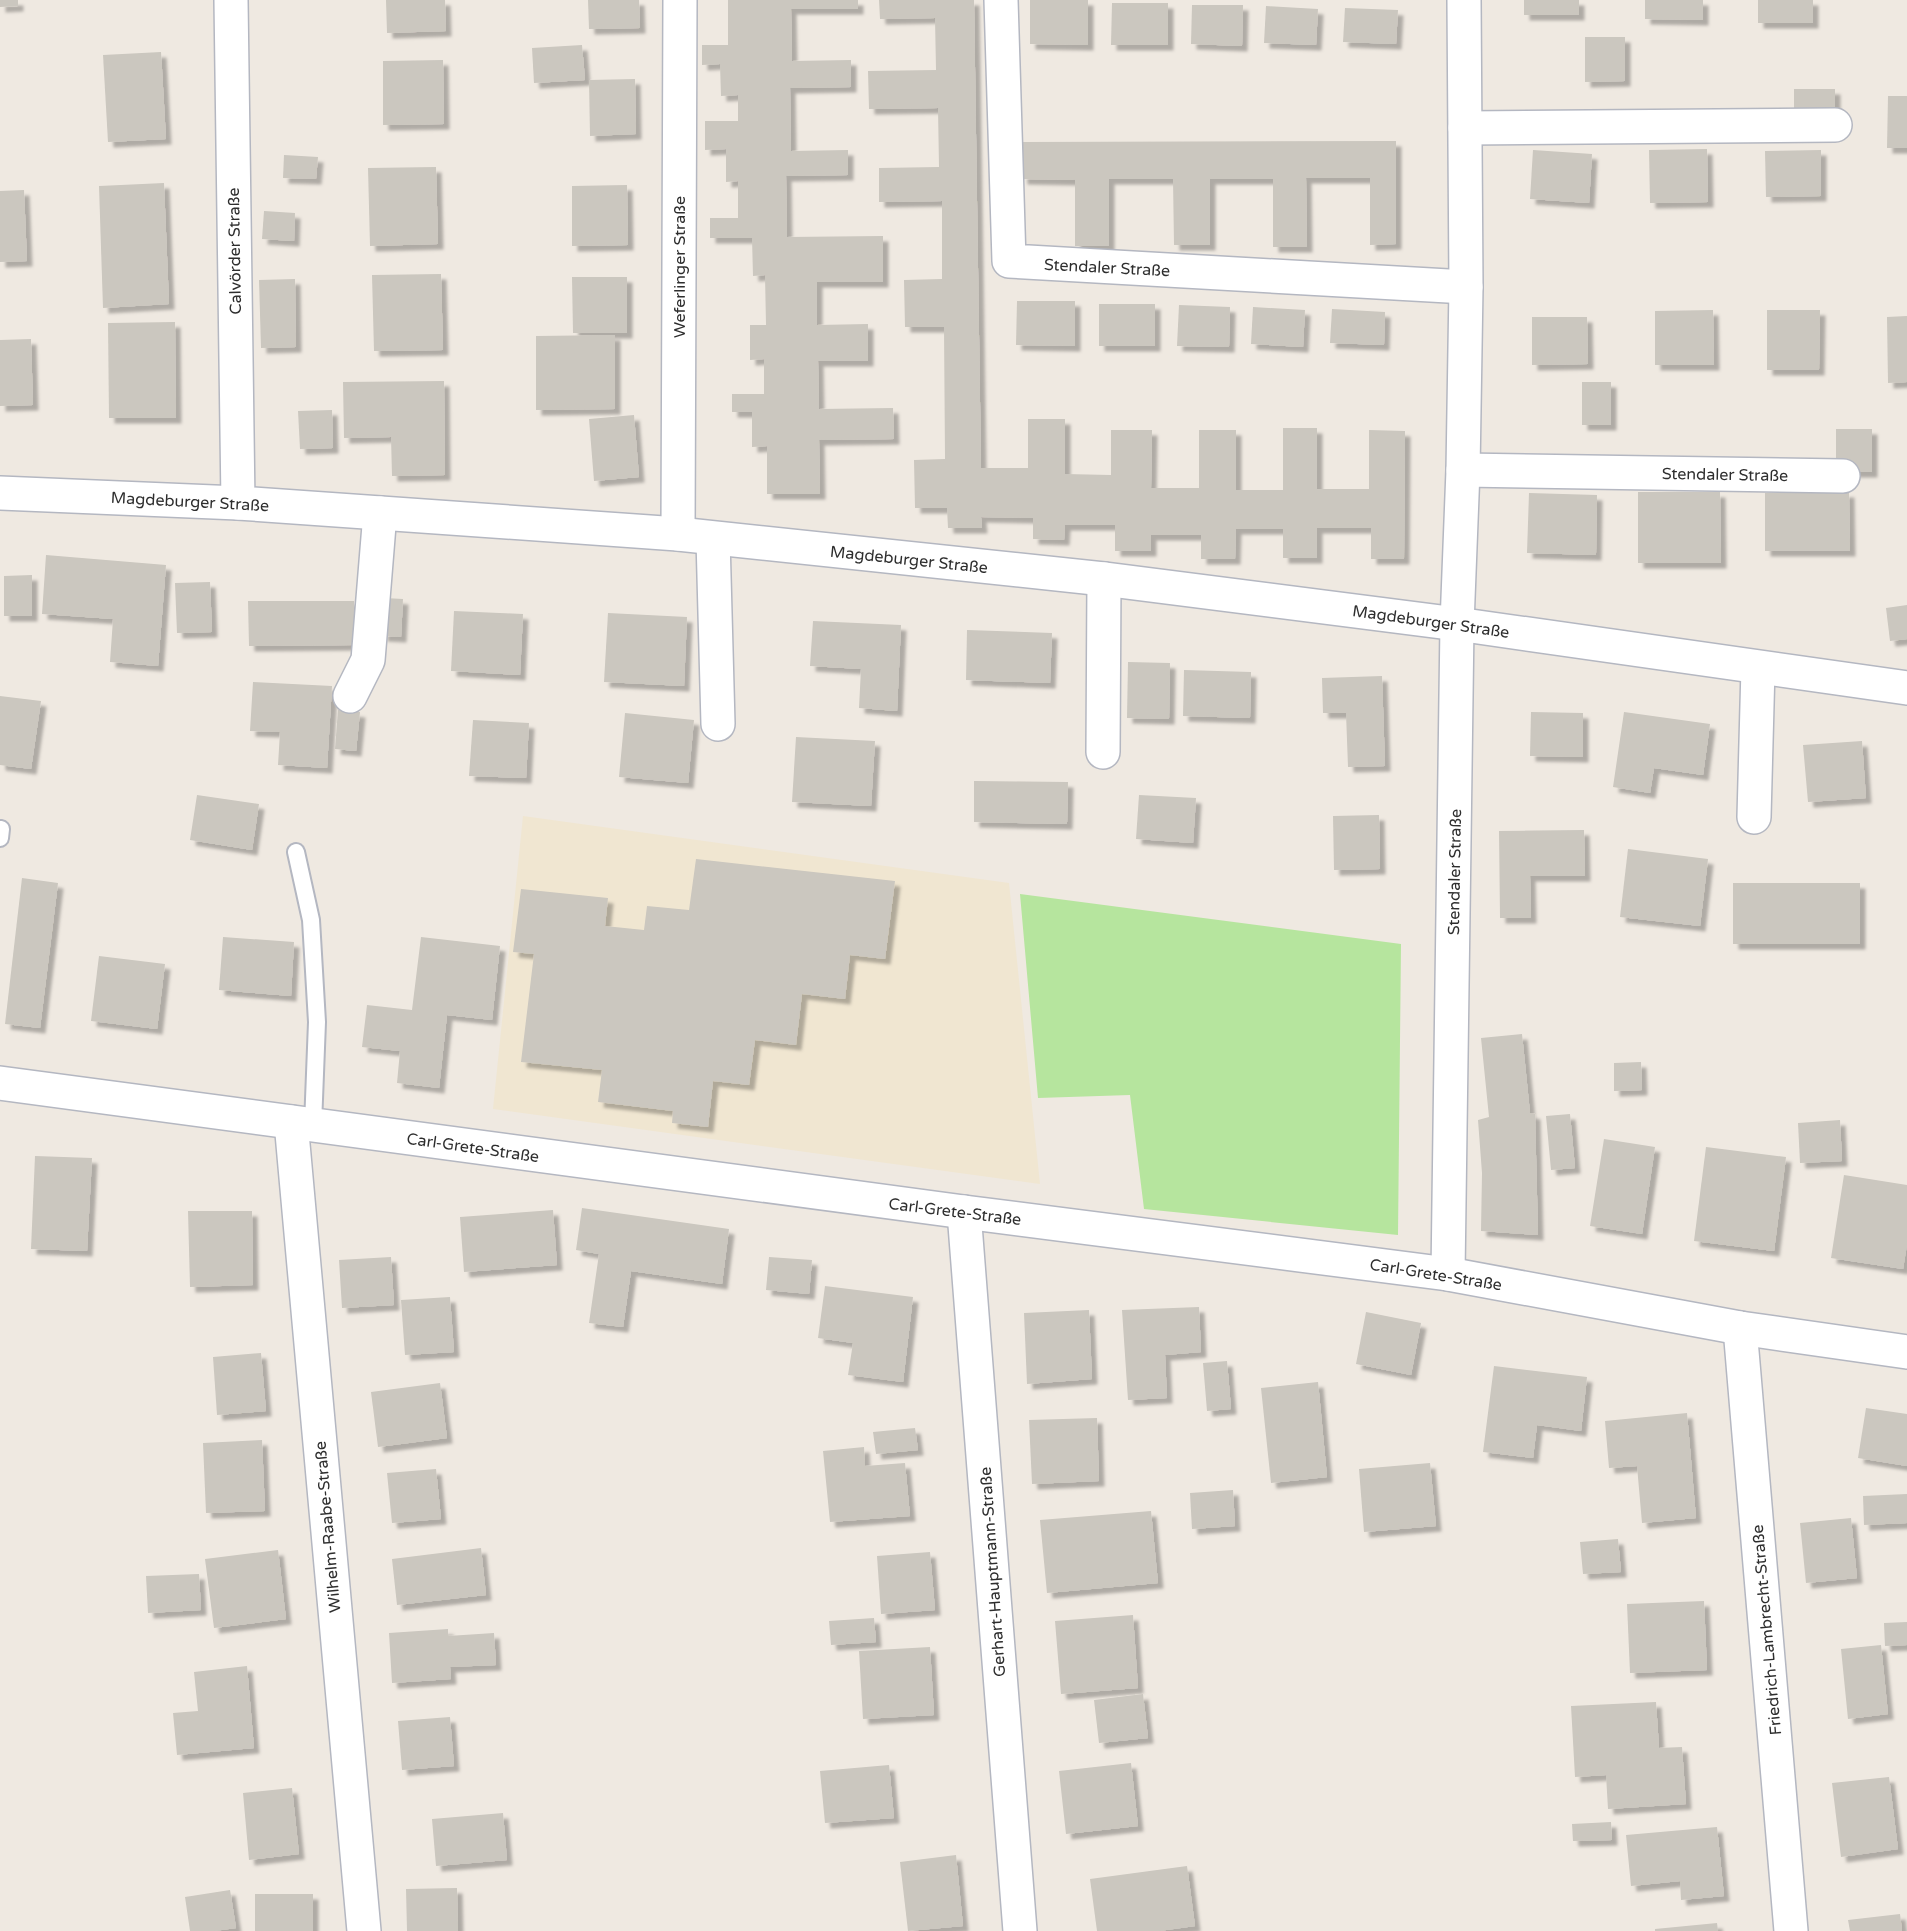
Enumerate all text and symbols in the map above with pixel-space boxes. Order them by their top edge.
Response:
street label: Calvörder Straße [224,187,246,315]
street label: Weferlinger Straße [670,196,690,338]
street label: Stendaler Straße [1043,255,1171,281]
street label: Stendaler Straße [1662,464,1788,486]
street label: Magdeburger Straße [110,488,270,516]
street label: Magdeburger Straße [829,542,989,578]
street label: Magdeburger Straße [1351,601,1511,643]
street label: Stendaler Straße [1444,809,1466,935]
street label: Carl-Grete-Straße [405,1129,540,1167]
street label: Carl-Grete-Straße [887,1194,1022,1230]
street label: Carl-Grete-Straße [1368,1255,1503,1295]
street label: Wilhelm-Raabe-Straße [311,1440,345,1614]
street label: Gerhart-Hauptmann-Straße [976,1466,1010,1678]
street label: Friedrich-Lambrecht-Straße [1748,1524,1786,1736]

